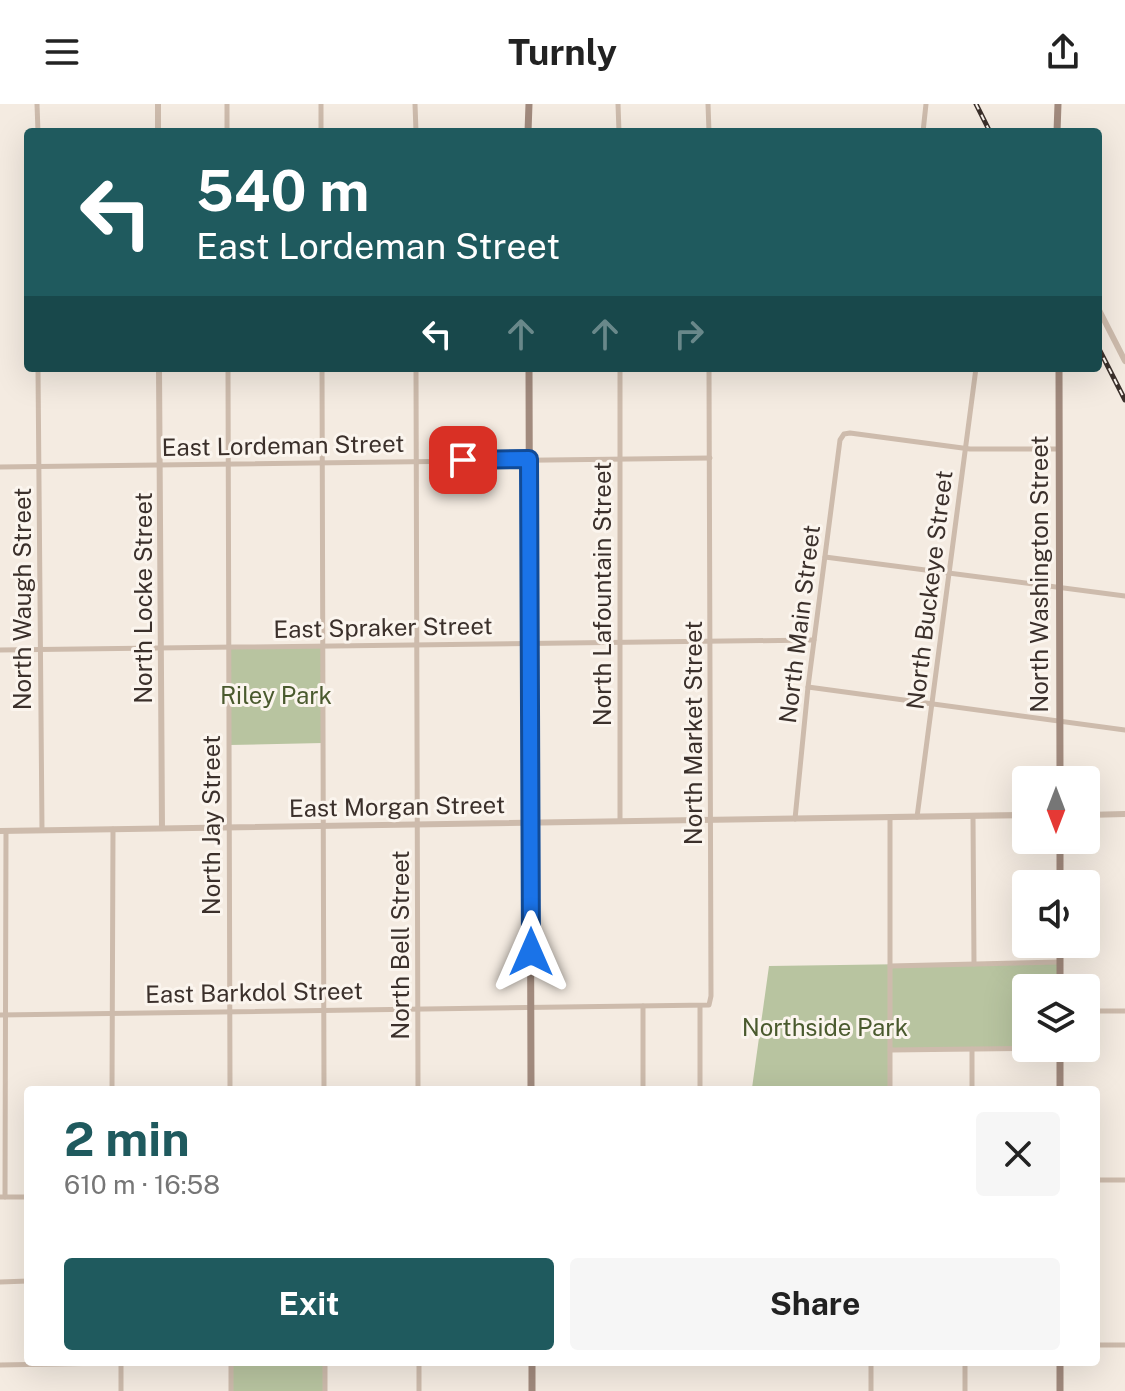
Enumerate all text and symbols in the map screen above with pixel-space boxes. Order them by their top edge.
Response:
icon: menu [40,30,84,74]
icon: share [1041,30,1085,74]
text: Turnly [508,31,617,73]
text: 540 m [196,158,369,224]
icon: left [64,160,168,264]
text: East Lordeman Street [196,225,560,267]
icon: left [415,312,459,356]
icon: ahead [499,312,543,356]
icon: ahead [583,312,627,356]
icon: right [667,312,711,356]
pin [429,426,497,494]
street label: East Lordeman Street [161,429,405,461]
street label: North Washington Street [1025,435,1053,713]
icon: arrive [441,438,485,482]
street label: North Lafountain Street [588,462,616,726]
street label: North Buckeye Street [900,469,958,711]
street label: North Waugh Street [8,488,36,710]
street label: North Locke Street [129,492,157,704]
street label: North Main Street [773,523,825,725]
street label: East Spraker Street [273,611,493,643]
street label: North Market Street [679,621,707,845]
park label: Riley Park [220,681,332,709]
street label: North Jay Street [197,735,225,915]
north arrow [1012,766,1100,854]
map controls [1012,766,1100,1062]
street label: East Morgan Street [289,790,505,822]
street label: North Bell Street [386,850,414,1040]
button: sound [1012,870,1100,958]
position arrow [489,910,573,994]
button: layers [1012,974,1100,1062]
street label: East Barkdol Street [145,976,363,1008]
park label: Northside Park [742,1013,908,1041]
text: 2 min [64,1110,190,1167]
button: close [976,1112,1060,1196]
text: 610 m · 16:58 [64,1169,220,1200]
button: Exit [64,1258,554,1350]
button: Share [570,1258,1060,1350]

